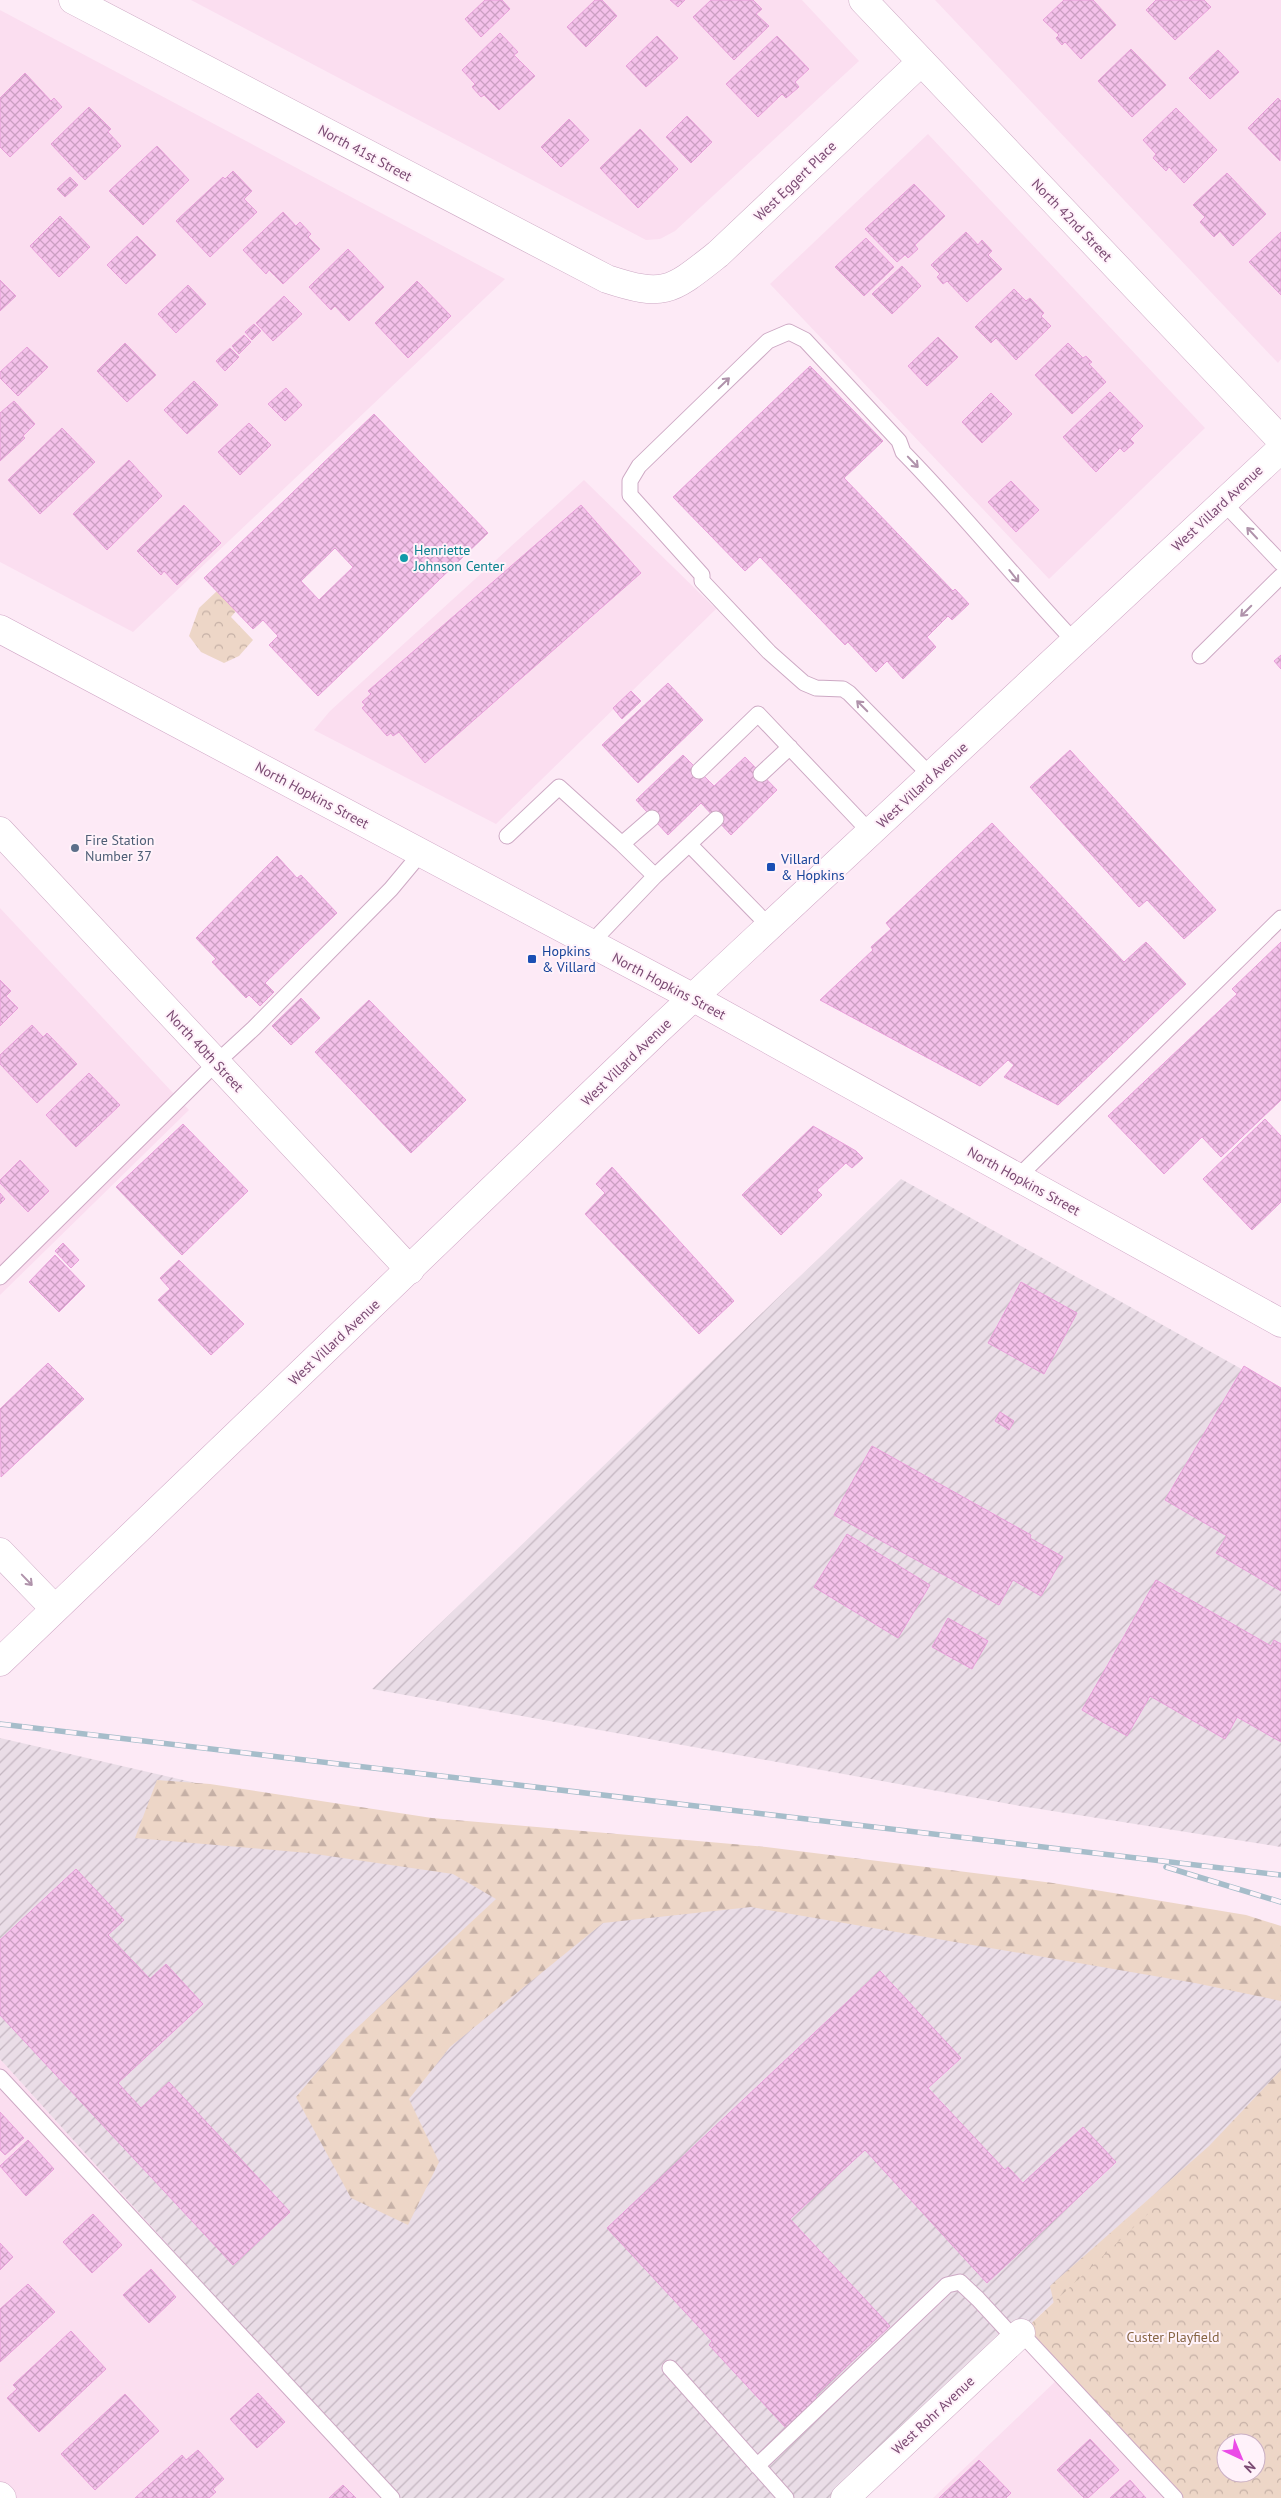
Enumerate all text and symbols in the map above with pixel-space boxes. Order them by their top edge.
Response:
street label: North 41st Street [315,121,415,185]
street label: West Eggert Place [750,137,840,225]
street label: North 42nd Street [1028,175,1116,265]
one-way arrow [718,377,730,389]
one-way arrow [907,456,919,468]
street label: West Villard Avenue [1168,461,1266,555]
one-way arrow [1246,527,1258,539]
place label: Henriette Johnson Center [413,541,505,575]
marker: Henriette Johnson Center [398,552,410,564]
one-way arrow [1008,569,1019,582]
one-way arrow [1241,604,1253,616]
one-way arrow [856,700,868,712]
street label: West Villard Avenue [873,738,971,832]
street label: North Hopkins Street [252,757,372,833]
place label: Fire Station Number 37 [85,831,154,865]
marker: Fire Station Number 37 [69,842,81,854]
place label: Villard & Hopkins [780,850,845,884]
marker: Villard & Hopkins [765,861,777,873]
place label: Hopkins & Villard [542,942,596,976]
street label: North Hopkins Street [609,948,729,1024]
marker: Hopkins & Villard [526,953,538,965]
street label: North 40th Street [162,1006,248,1096]
street label: West Villard Avenue [577,1014,675,1110]
street label: North Hopkins Street [964,1143,1084,1220]
street label: West Villard Avenue [285,1295,383,1389]
one-way arrow [21,1574,33,1586]
park label: Custer Playfield [1126,2328,1220,2346]
street label: West Rohr Avenue [888,2372,978,2458]
north arrow [1216,2433,1266,2483]
text: N [1240,2458,1260,2477]

